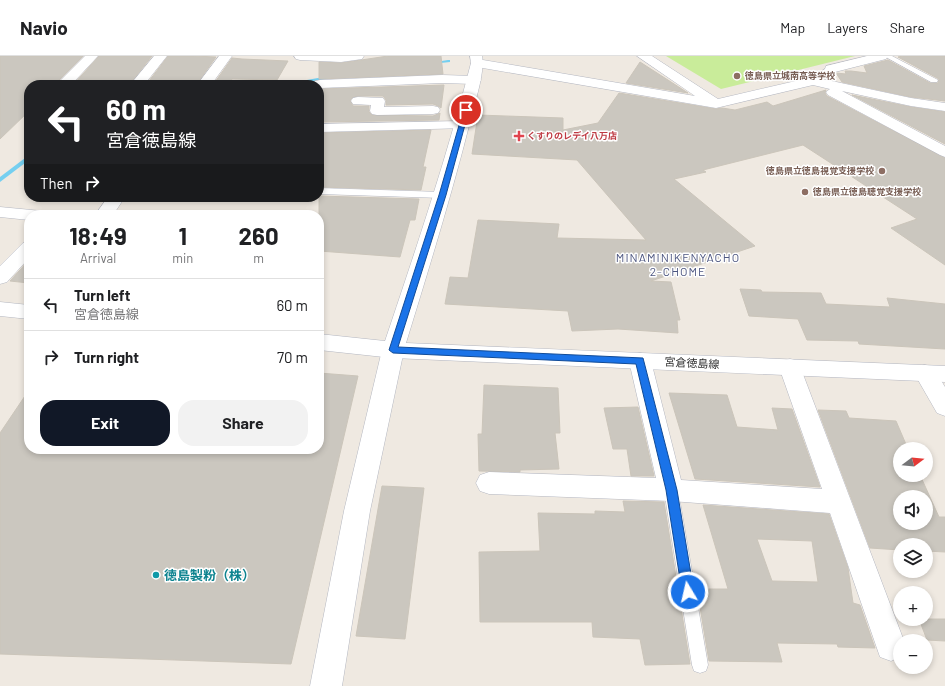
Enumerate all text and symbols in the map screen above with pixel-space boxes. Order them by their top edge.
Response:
text: Navio [20,16,68,39]
text: Map [780,19,805,36]
text: Layers [827,19,868,36]
text: Share [890,19,925,36]
place label: 徳島県立城南高等学校 [744,70,836,81]
marker: 徳島県立城南高等学校 [732,71,742,81]
text: 60 m [106,92,166,126]
pin [449,93,483,127]
icon: left [40,96,92,148]
icon: arrive [455,99,477,121]
text: 宮倉徳島線 [106,129,196,151]
place label: くすりのレデイ八万店 [527,130,617,141]
marker: くすりのレデイ八万店 [514,131,524,141]
place label: 徳島県立徳島視覚支援学校 [765,165,875,176]
marker: 徳島県立徳島視覚支援学校 [877,166,887,176]
icon: right [81,172,103,194]
text: Then [40,174,73,192]
place label: 徳島県立徳島聴覚支援学校 [812,186,922,197]
marker: 徳島県立徳島聴覚支援学校 [800,187,810,197]
text: 18:49 [69,221,127,250]
text: 1 [178,221,187,250]
text: 260 [239,221,279,250]
text: Arrival [80,250,116,266]
text: min [172,250,193,266]
text: m [253,250,264,266]
district label: MINAMINIKENYACHO 2-CHOME [616,250,740,278]
text: Turn left [74,286,130,304]
icon: left [40,294,62,316]
text: 60 m [276,296,308,314]
text: 宮倉徳島線 [74,306,139,322]
icon: right [40,346,62,368]
text: Turn right [74,348,139,366]
text: 70 m [277,348,308,366]
street label: 宮倉徳島線 [664,355,720,370]
button: Exit [40,400,170,446]
button: Share [178,400,308,446]
north arrow [893,442,933,482]
map controls [893,442,933,674]
button: sound [893,490,933,530]
button: layers [893,538,933,578]
place label: 徳島製粉（株） [164,567,255,583]
marker: 徳島製粉（株） [151,570,161,580]
position arrow [667,571,709,613]
button: + [893,586,933,626]
button: − [893,634,933,674]

